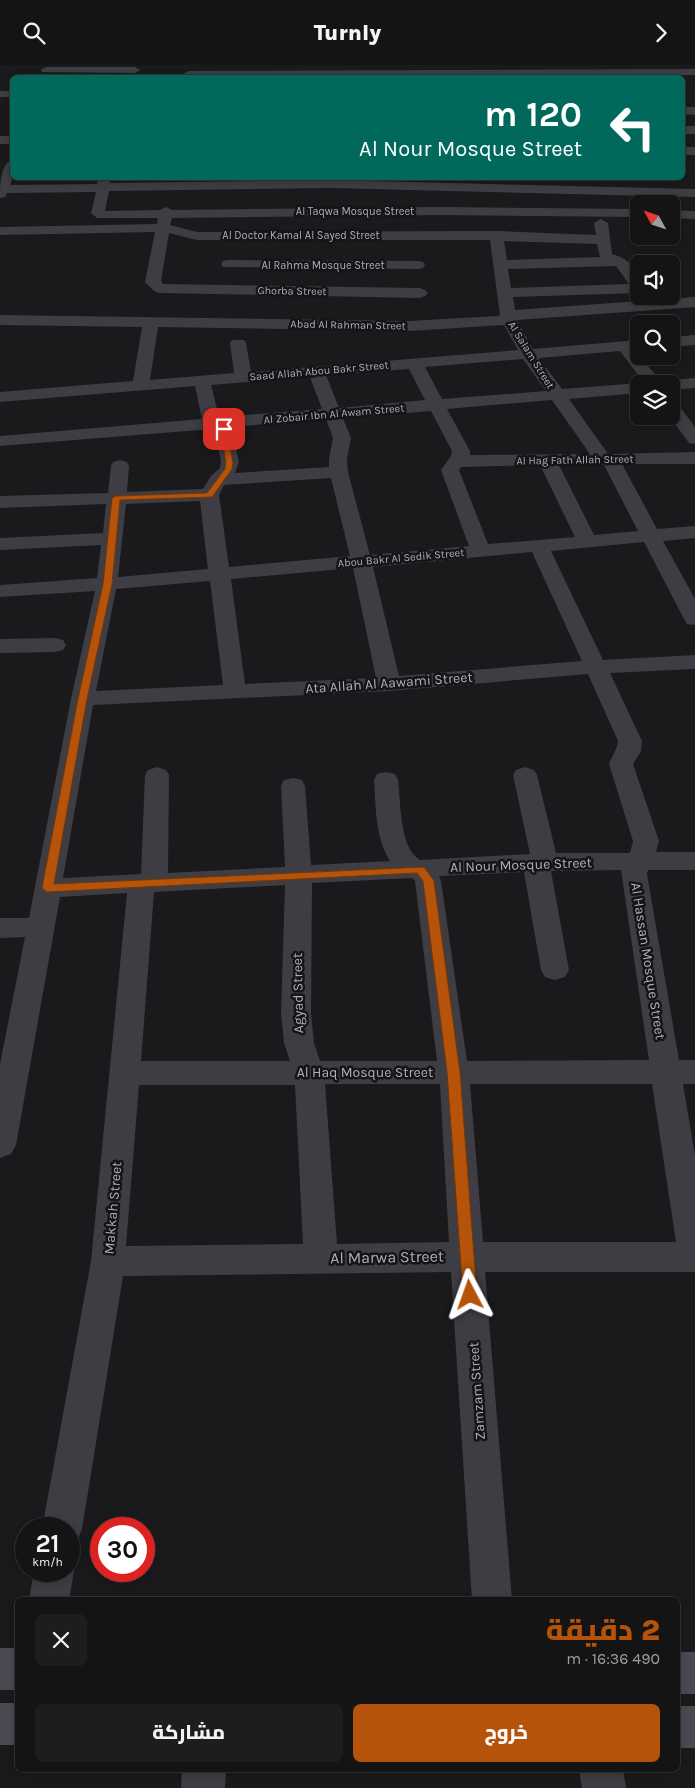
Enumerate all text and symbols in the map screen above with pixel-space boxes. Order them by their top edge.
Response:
icon: search [20,19,48,47]
icon: forward [647,19,675,47]
text: Turnly [314,20,381,46]
text: 120 m [484,94,582,135]
icon: left [600,95,665,160]
text: Al Nour Mosque Street [359,136,582,162]
north arrow [630,195,680,245]
map controls [630,195,680,425]
street label: Al Taqwa Mosque Street [296,205,414,218]
street label: Al Doctor Kamal Al Sayed Street [222,229,380,242]
button: sound [630,255,680,305]
street label: Al Rahma Mosque Street [261,259,385,272]
street label: Ghorba Street [257,284,327,298]
button: search [630,315,680,365]
street label: Abad Al Rahman Street [290,317,406,333]
street label: Al Salam Street [505,319,557,391]
street label: Saad Allah Abou Bakr Street [249,358,389,384]
button: layers [630,375,680,425]
street label: Al Zobair Ibn Al Awam Street [263,401,405,427]
pin [203,408,245,450]
icon: arrive [210,415,238,443]
street label: Al Hag Fath Allah Street [516,452,634,468]
street label: Abou Bakr Al Sedik Street [337,546,465,570]
street label: Ata Allah Al Aawami Street [305,669,473,697]
street label: Al Nour Mosque Street [450,854,592,876]
street label: Al Hassan Mosque Street [627,881,669,1041]
street label: Agyad Street [289,953,307,1033]
street label: Al Haq Mosque Street [297,1064,433,1081]
street label: Makkah Street [100,1161,126,1255]
street label: Al Marwa Street [330,1247,444,1267]
position arrow [443,1268,495,1320]
street label: Zamzam Street [465,1341,489,1441]
speed limit sign: 30 [90,1517,155,1582]
text: 21 [35,1529,60,1558]
text: km/h [32,1555,63,1569]
text: 2 دقيقة [546,1612,660,1648]
button: close [35,1614,87,1666]
text: 490 m · 16:36 [566,1649,660,1668]
button: مشاركة [35,1704,343,1762]
button: خروج [353,1704,660,1762]

